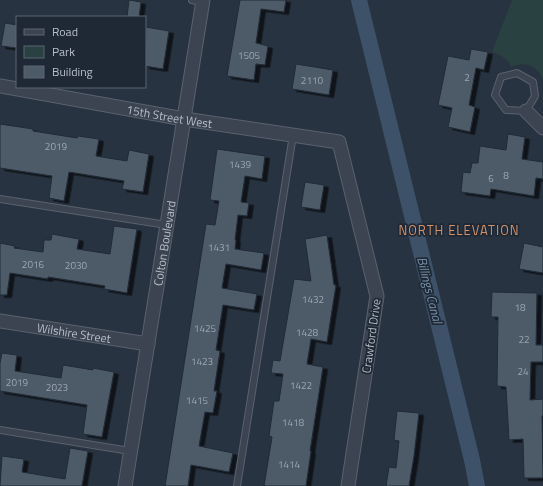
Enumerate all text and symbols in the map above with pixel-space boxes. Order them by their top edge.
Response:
legend [16,16,146,88]
text: Road [52,22,78,41]
text: Park [52,42,75,61]
house number: 1505 [238,48,261,63]
text: Building [52,62,93,81]
house number: 2 [464,70,470,85]
house number: 2110 [301,73,324,88]
street label: 15th Street West [125,99,214,133]
house number: 2019 [45,139,68,154]
house number: 1439 [229,157,252,172]
house number: 8 [503,168,509,183]
house number: 6 [488,171,494,186]
street label: Colton Boulevard [148,199,180,287]
district label: NORTH ELEVATION [398,220,520,240]
house number: 1431 [208,240,230,255]
water label: Billings Canal [412,255,448,328]
house number: 2016 [22,257,45,272]
house number: 2030 [65,258,88,273]
house number: 1432 [302,292,324,307]
street label: Crawford Drive [356,297,386,375]
house number: 18 [514,300,526,315]
street label: Wilshire Street [36,317,113,348]
house number: 1425 [194,321,217,336]
house number: 1428 [296,325,319,340]
house number: 22 [518,332,530,347]
house number: 1423 [191,354,213,369]
house number: 24 [517,364,529,379]
house number: 2019 [6,375,29,390]
house number: 1422 [290,378,312,393]
house number: 2023 [46,380,68,395]
house number: 1415 [186,393,209,408]
house number: 1418 [282,415,305,430]
house number: 1414 [278,457,301,472]

